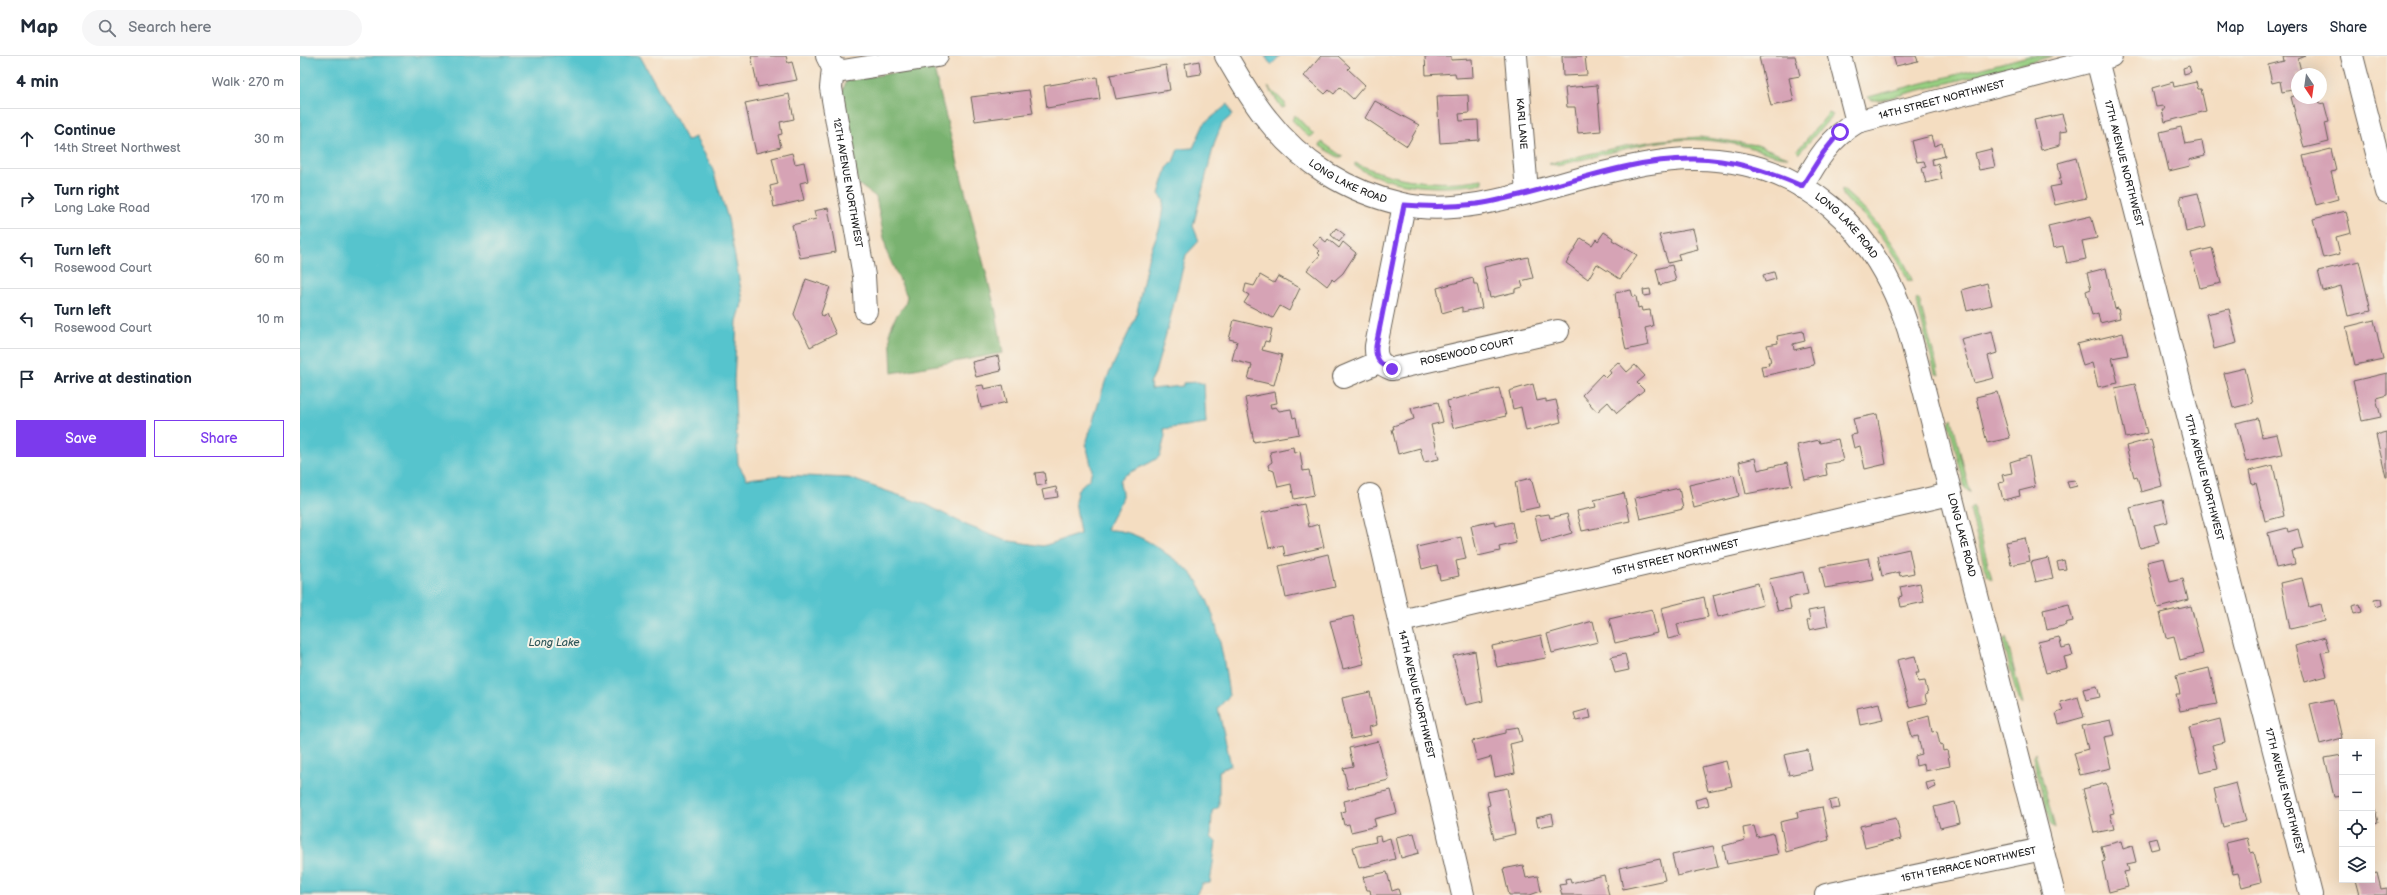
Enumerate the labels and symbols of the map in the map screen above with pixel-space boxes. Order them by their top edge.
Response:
north arrow [2291,68,2327,104]
street label: 14TH STREET NORTHWEST [1877,78,2006,122]
street label: KARI LANE [1513,98,1530,150]
street label: 17TH AVENUE NORTHWEST [2102,99,2146,228]
street label: 12TH AVENUE NORTHWEST [830,117,865,249]
route start [1831,123,1849,141]
street label: LONG LAKE ROAD [1306,157,1388,206]
street label: LONG LAKE ROAD [1812,191,1880,261]
street label: ROSEWOOD COURT [1419,335,1516,368]
route end [1383,360,1401,378]
street label: 17TH AVENUE NORTHWEST [2182,413,2226,542]
street label: LONG LAKE ROAD [1945,492,1978,578]
street label: 15TH STREET NORTHWEST [1611,537,1740,578]
street label: 14TH AVENUE NORTHWEST [1396,629,1437,760]
water label: Long Lake [528,636,580,649]
street label: 17TH AVENUE NORTHWEST [2262,727,2306,856]
street label: 15TH TERRACE NORTHWEST [1900,844,2037,885]

